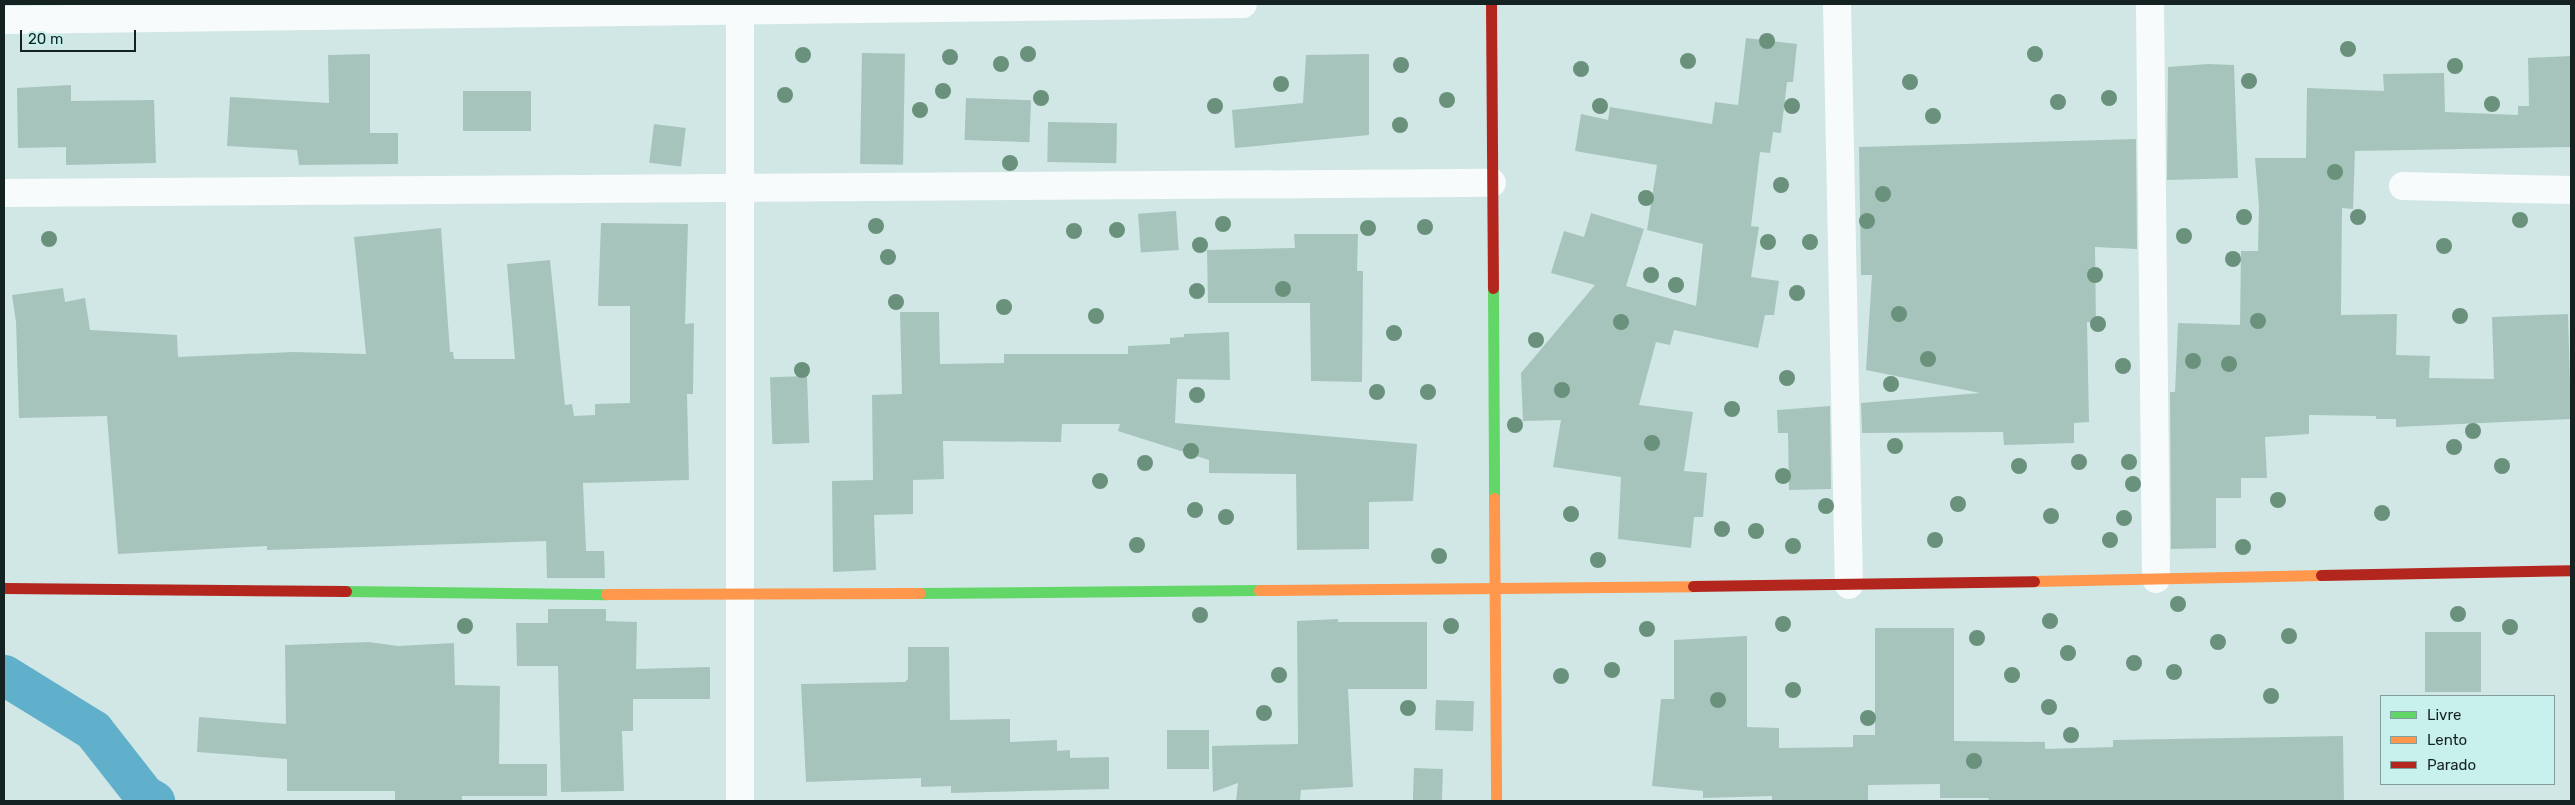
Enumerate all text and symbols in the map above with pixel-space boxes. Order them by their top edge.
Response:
scale bar [22,20,139,52]
text: 20 m [28,30,63,48]
legend [2380,695,2555,785]
text: Livre [2427,706,2461,724]
text: Lento [2427,731,2467,749]
text: Parado [2427,756,2476,774]

